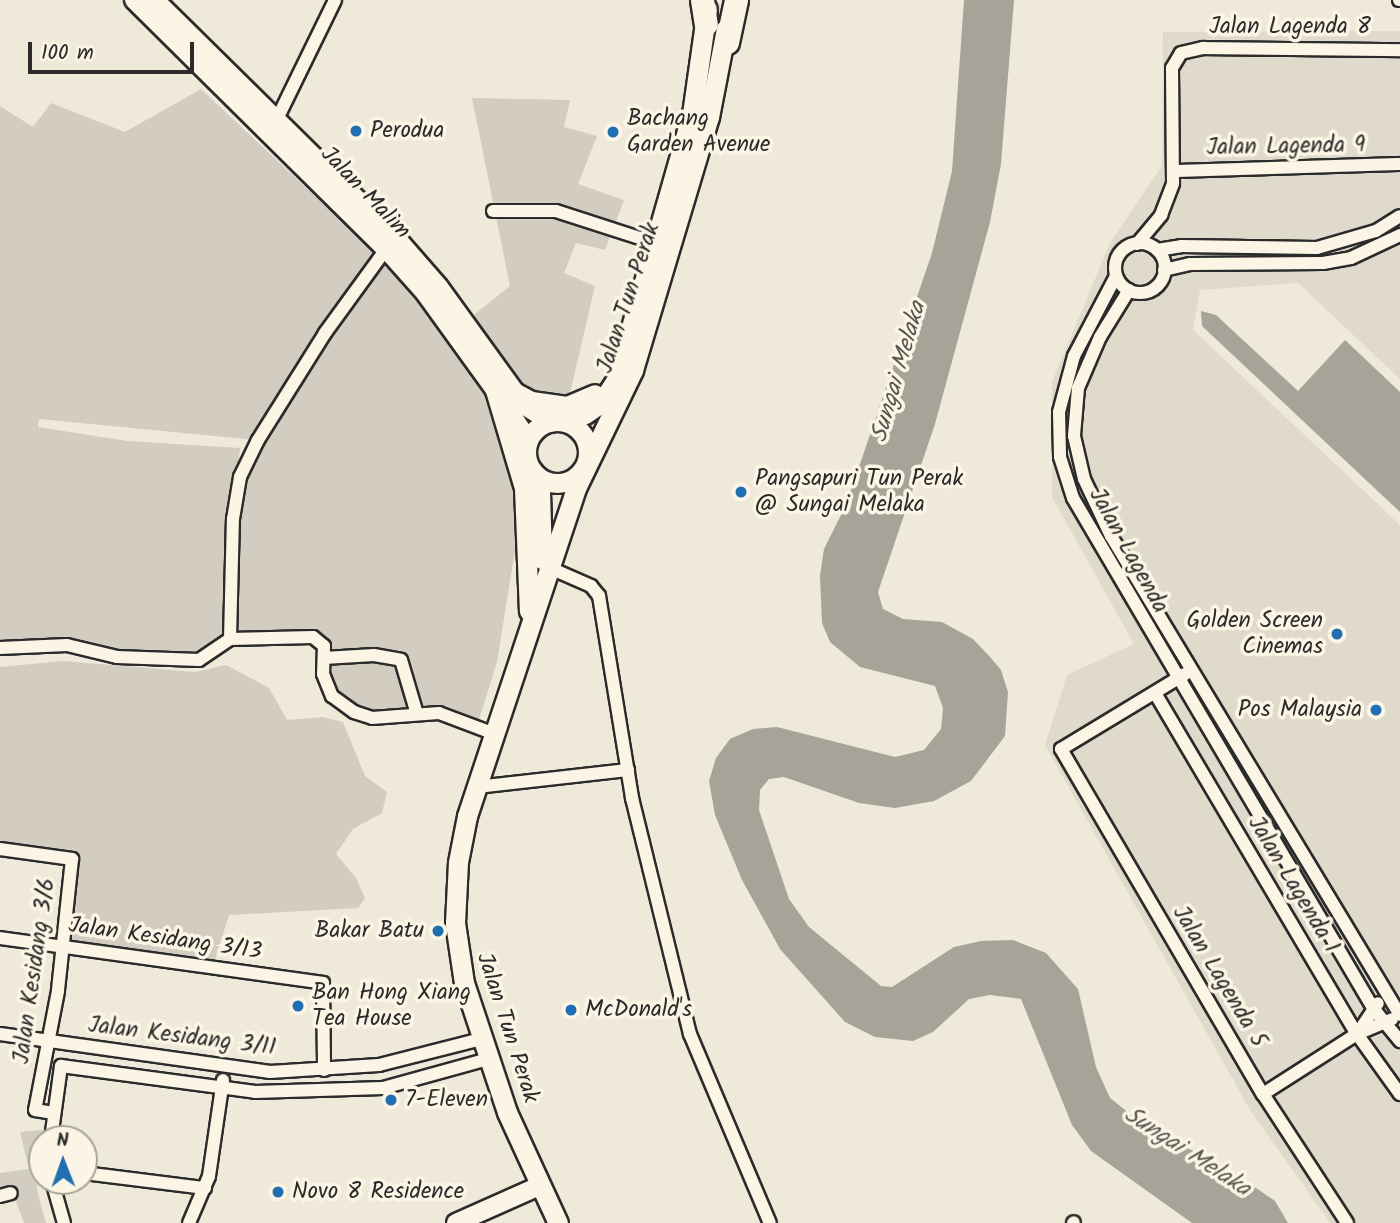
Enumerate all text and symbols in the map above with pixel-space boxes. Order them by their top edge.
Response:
street label: Jalan Lagenda 8 [1209,13,1371,41]
scale bar [32,28,198,72]
text: 100 m [41,37,94,70]
place label: Bachang Garden Avenue [627,105,770,159]
place label: Perodua [370,117,444,145]
marker: Perodua [348,123,364,139]
marker: Bachang Garden Avenue [605,124,621,140]
street label: Jalan Lagenda 9 [1206,132,1366,162]
street label: Jalan Malim [314,141,416,245]
street label: Jalan Tun Perak [592,219,666,377]
water label: Sungai Melaka [865,299,933,445]
place label: Pangsapuri Tun Perak @ Sungai Melaka [755,465,963,519]
marker: Pangsapuri Tun Perak @ Sungai Melaka [733,484,749,500]
street label: Jalan Lagenda [1082,484,1174,618]
place label: Golden Screen Cinemas [1187,607,1323,661]
marker: Golden Screen Cinemas [1329,626,1345,642]
place label: Pos Malaysia [1238,696,1362,724]
marker: Pos Malaysia [1368,702,1384,718]
street label: Jalan Lagenda 1 [1241,811,1345,959]
street label: Jalan Kesidang 3/6 [8,876,62,1066]
street label: Jalan Lagenda 5 [1166,901,1272,1053]
street label: Jalan Kesidang 3/13 [67,912,263,966]
place label: Bakar Batu [315,917,424,945]
marker: Bakar Batu [430,923,446,939]
street label: Jalan Tun Perak [470,949,544,1107]
place label: Ban Hong Xiang Tea House [312,979,471,1033]
place label: McDonald's [585,996,692,1024]
marker: Ban Hong Xiang Tea House [290,998,306,1014]
marker: McDonald's [563,1002,579,1018]
street label: Jalan Kesidang 3/11 [86,1012,278,1062]
place label: 7-Eleven [405,1086,488,1114]
marker: 7-Eleven [383,1092,399,1108]
water label: Sungai Melaka [1119,1101,1255,1203]
north arrow [28,1125,98,1195]
text: N [56,1126,69,1156]
place label: Novo 8 Residence [292,1178,464,1206]
marker: Novo 8 Residence [270,1184,286,1200]

